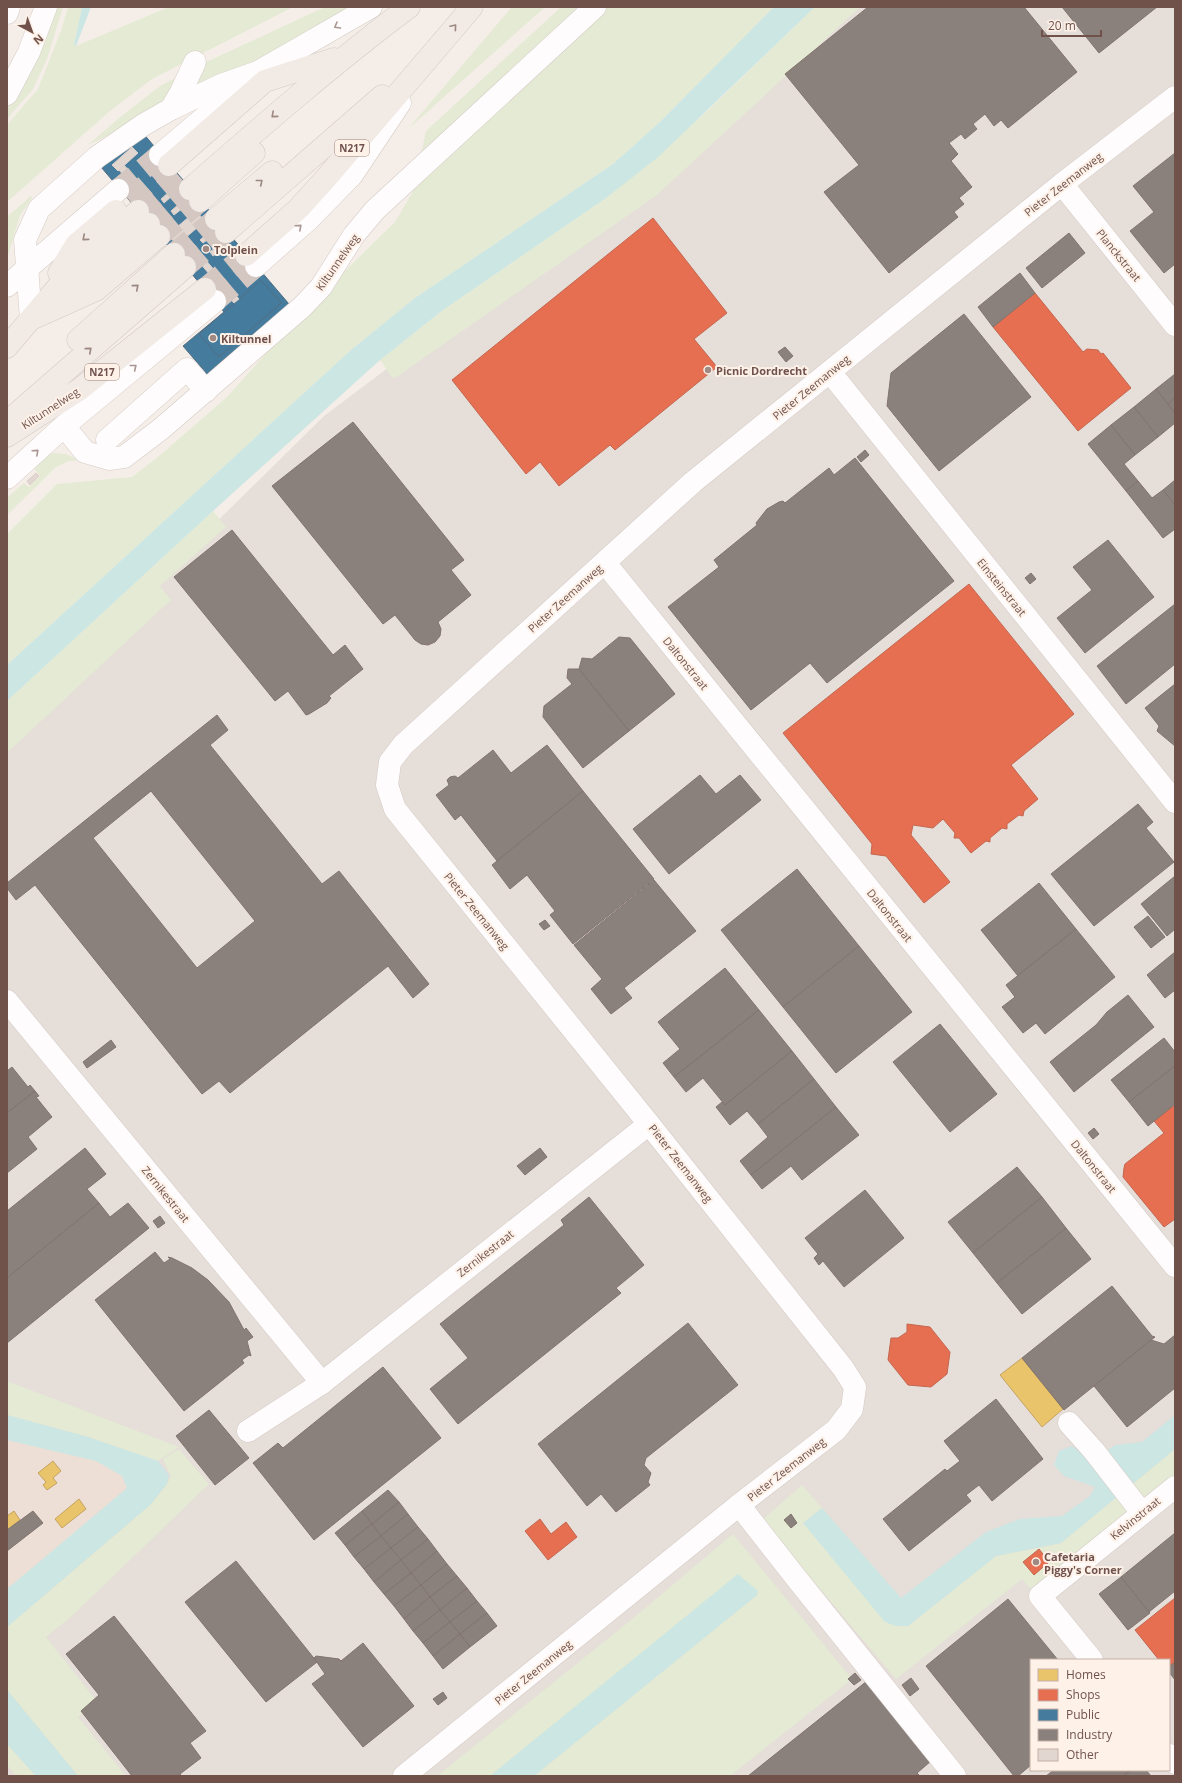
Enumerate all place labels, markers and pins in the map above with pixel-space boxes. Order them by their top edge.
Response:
place label: Tolplein [214,242,258,257]
marker: Tolplein [201,244,211,254]
place label: Kiltunnel [221,331,271,346]
marker: Kiltunnel [208,333,218,343]
place label: Picnic Dordrecht [716,363,807,378]
marker: Picnic Dordrecht [703,365,713,375]
place label: Cafetaria Piggy's Corner [1044,1549,1122,1577]
marker: Cafetaria Piggy's Corner [1031,1557,1041,1567]

